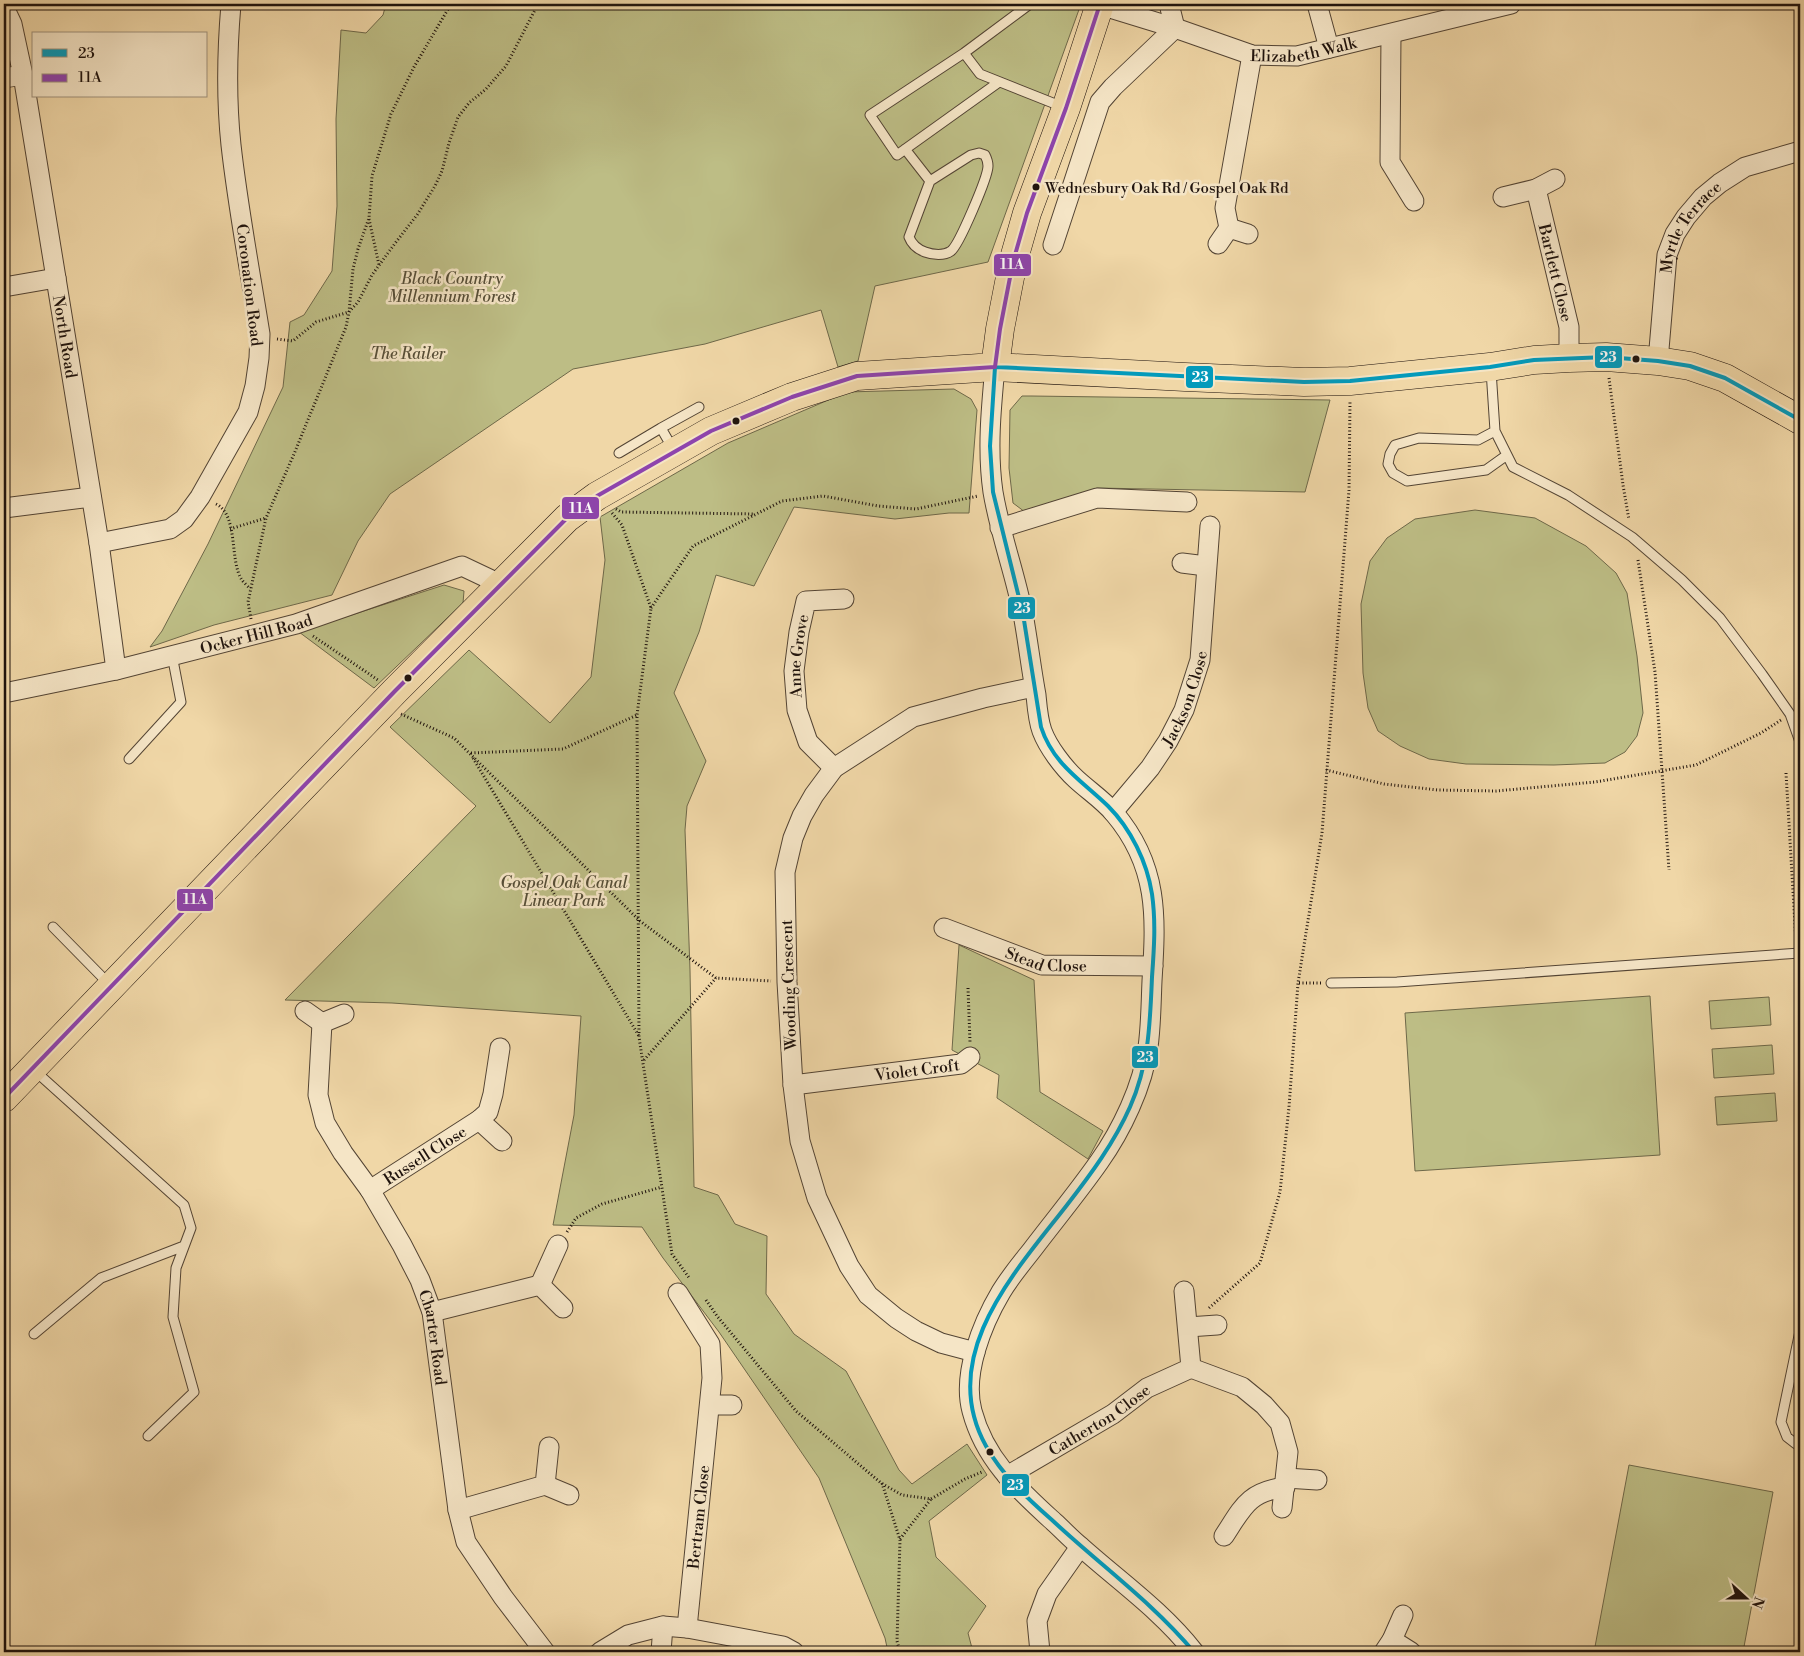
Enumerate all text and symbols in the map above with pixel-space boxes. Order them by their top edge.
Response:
legend [32,32,208,98]
street label: Elizabeth Walk [1250,33,1360,67]
text: 23 [78,44,95,63]
text: 11A [78,68,102,87]
street label: Myrtle Terrace [1656,177,1726,274]
place label: Wednesbury Oak Rd / Gospel Oak Rd [1044,179,1289,198]
marker: Wednesbury Oak Rd / Gospel Oak Rd [1031,182,1041,192]
street label: Bartlett Close [1533,221,1576,324]
street label: Coronation Road [232,223,266,347]
line badge: 11A [993,253,1032,277]
text: 11A [1000,256,1025,274]
park label: Black Country Millennium Forest [388,269,517,307]
street label: North Road [48,294,81,380]
park label: The Railer [371,344,447,364]
line badge: 23 [1594,345,1623,369]
text: 23 [1599,349,1617,367]
unlabelled marker [1631,354,1641,364]
line badge: 23 [1185,365,1214,389]
text: 23 [1191,369,1209,387]
unlabelled marker [731,416,741,426]
line badge: 11A [561,496,600,520]
text: 11A [569,500,594,518]
line badge: 23 [1007,596,1036,620]
text: 23 [1013,600,1031,618]
street label: Ocker Hill Road [198,610,315,659]
street label: Anne Grove [785,612,814,700]
street label: Jackson Close [1158,650,1212,752]
unlabelled marker [403,673,413,683]
park label: Gospel Oak Canal Linear Park [500,873,628,911]
line badge: 11A [176,888,214,912]
text: 11A [183,891,208,909]
street label: Wooding Crescent [777,919,801,1052]
street label: Stead Close [1002,943,1087,976]
line badge: 23 [1131,1045,1159,1069]
text: 23 [1136,1049,1154,1067]
street label: Violet Croft [873,1055,961,1086]
street label: Russell Close [380,1122,471,1190]
street label: Charter Road [413,1287,451,1386]
street label: Catherton Close [1045,1380,1154,1461]
unlabelled marker [985,1447,995,1457]
street label: Bertram Close [683,1464,714,1571]
line badge: 23 [1001,1473,1030,1497]
text: 23 [1006,1477,1024,1495]
north arrow [1722,1574,1772,1624]
text: N [1747,1594,1768,1611]

